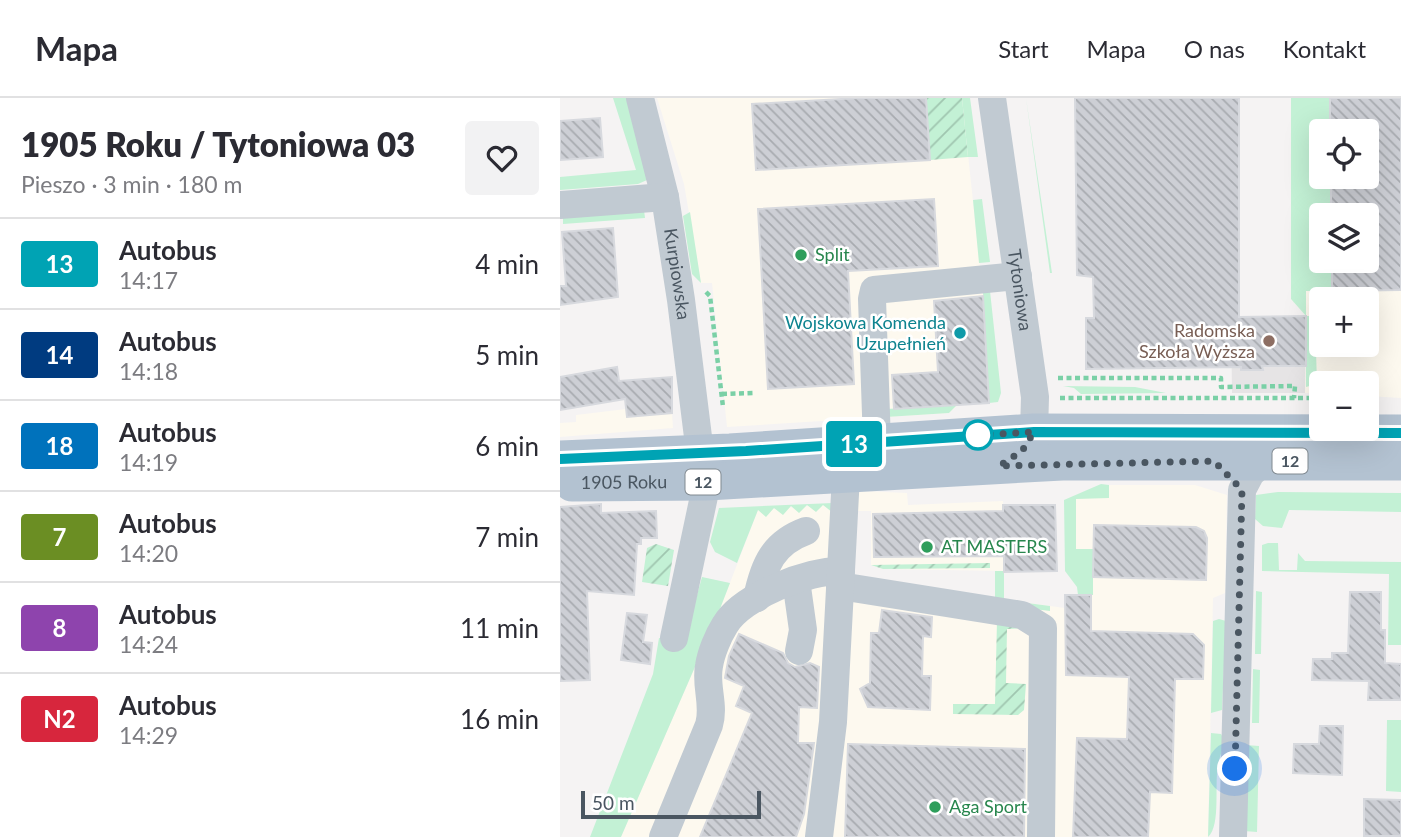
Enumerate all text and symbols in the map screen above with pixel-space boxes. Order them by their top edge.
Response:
text: Mapa [35,28,118,68]
text: Start [998,34,1049,63]
text: Mapa [1087,34,1146,63]
text: O nas [1184,34,1245,63]
text: Kontakt [1283,34,1366,63]
map controls [1309,119,1379,441]
button: locate [1309,119,1379,189]
button: heart [465,121,539,195]
text: 1905 Roku / Tytoniowa 03 [21,124,415,164]
text: Pieszo · 3 min · 180 m [21,170,242,198]
button: layers [1309,203,1379,273]
street label: Kurpiowska [660,226,695,321]
text: Autobus [119,234,217,266]
place label: Split [815,243,850,265]
marker: Split [793,247,809,263]
text: 4 min [475,248,539,280]
street label: Tytoniowa [1004,248,1037,332]
text: 13 [46,249,73,278]
text: 14:17 [119,266,178,294]
button: + [1309,287,1379,357]
place label: Wojskowa Komenda Uzupełnień [785,311,946,354]
place label: Radomska Szkoła Wyższa [1139,319,1255,362]
text: Autobus [119,325,217,357]
marker: Wojskowa Komenda Uzupełnień [952,325,968,341]
marker: Radomska Szkoła Wyższa [1261,333,1277,349]
text: 5 min [475,339,539,371]
text: 14 [46,340,73,369]
text: 14:18 [119,357,178,385]
button: − [1309,371,1379,441]
text: Autobus [119,416,217,448]
unlabelled marker [963,420,993,450]
line badge: 13 [822,421,886,467]
text: 13 [840,429,868,458]
text: 6 min [475,430,539,462]
text: 18 [46,431,73,460]
text: 14:19 [119,448,178,476]
road number: 12 [1272,448,1308,474]
street label: 1905 Roku [581,470,667,493]
road number: 12 [685,470,720,494]
text: Autobus [119,507,217,539]
text: 7 min [475,521,539,553]
text: 7 [53,522,66,551]
place label: AT MASTERS [941,535,1047,557]
text: 14:20 [119,539,178,567]
marker: AT MASTERS [919,539,935,555]
text: Autobus [119,598,217,630]
text: 11 min [460,612,539,644]
text: 8 [53,613,66,642]
text: 14:24 [119,630,178,658]
text: Autobus [119,689,217,721]
text: 16 min [460,703,539,735]
text: N2 [43,704,76,733]
text: 14:29 [119,721,178,749]
your location [1217,751,1252,786]
scale bar [581,788,761,820]
text: 50 m [592,791,635,814]
place label: Aga Sport [949,795,1028,817]
marker: Aga Sport [927,799,943,815]

